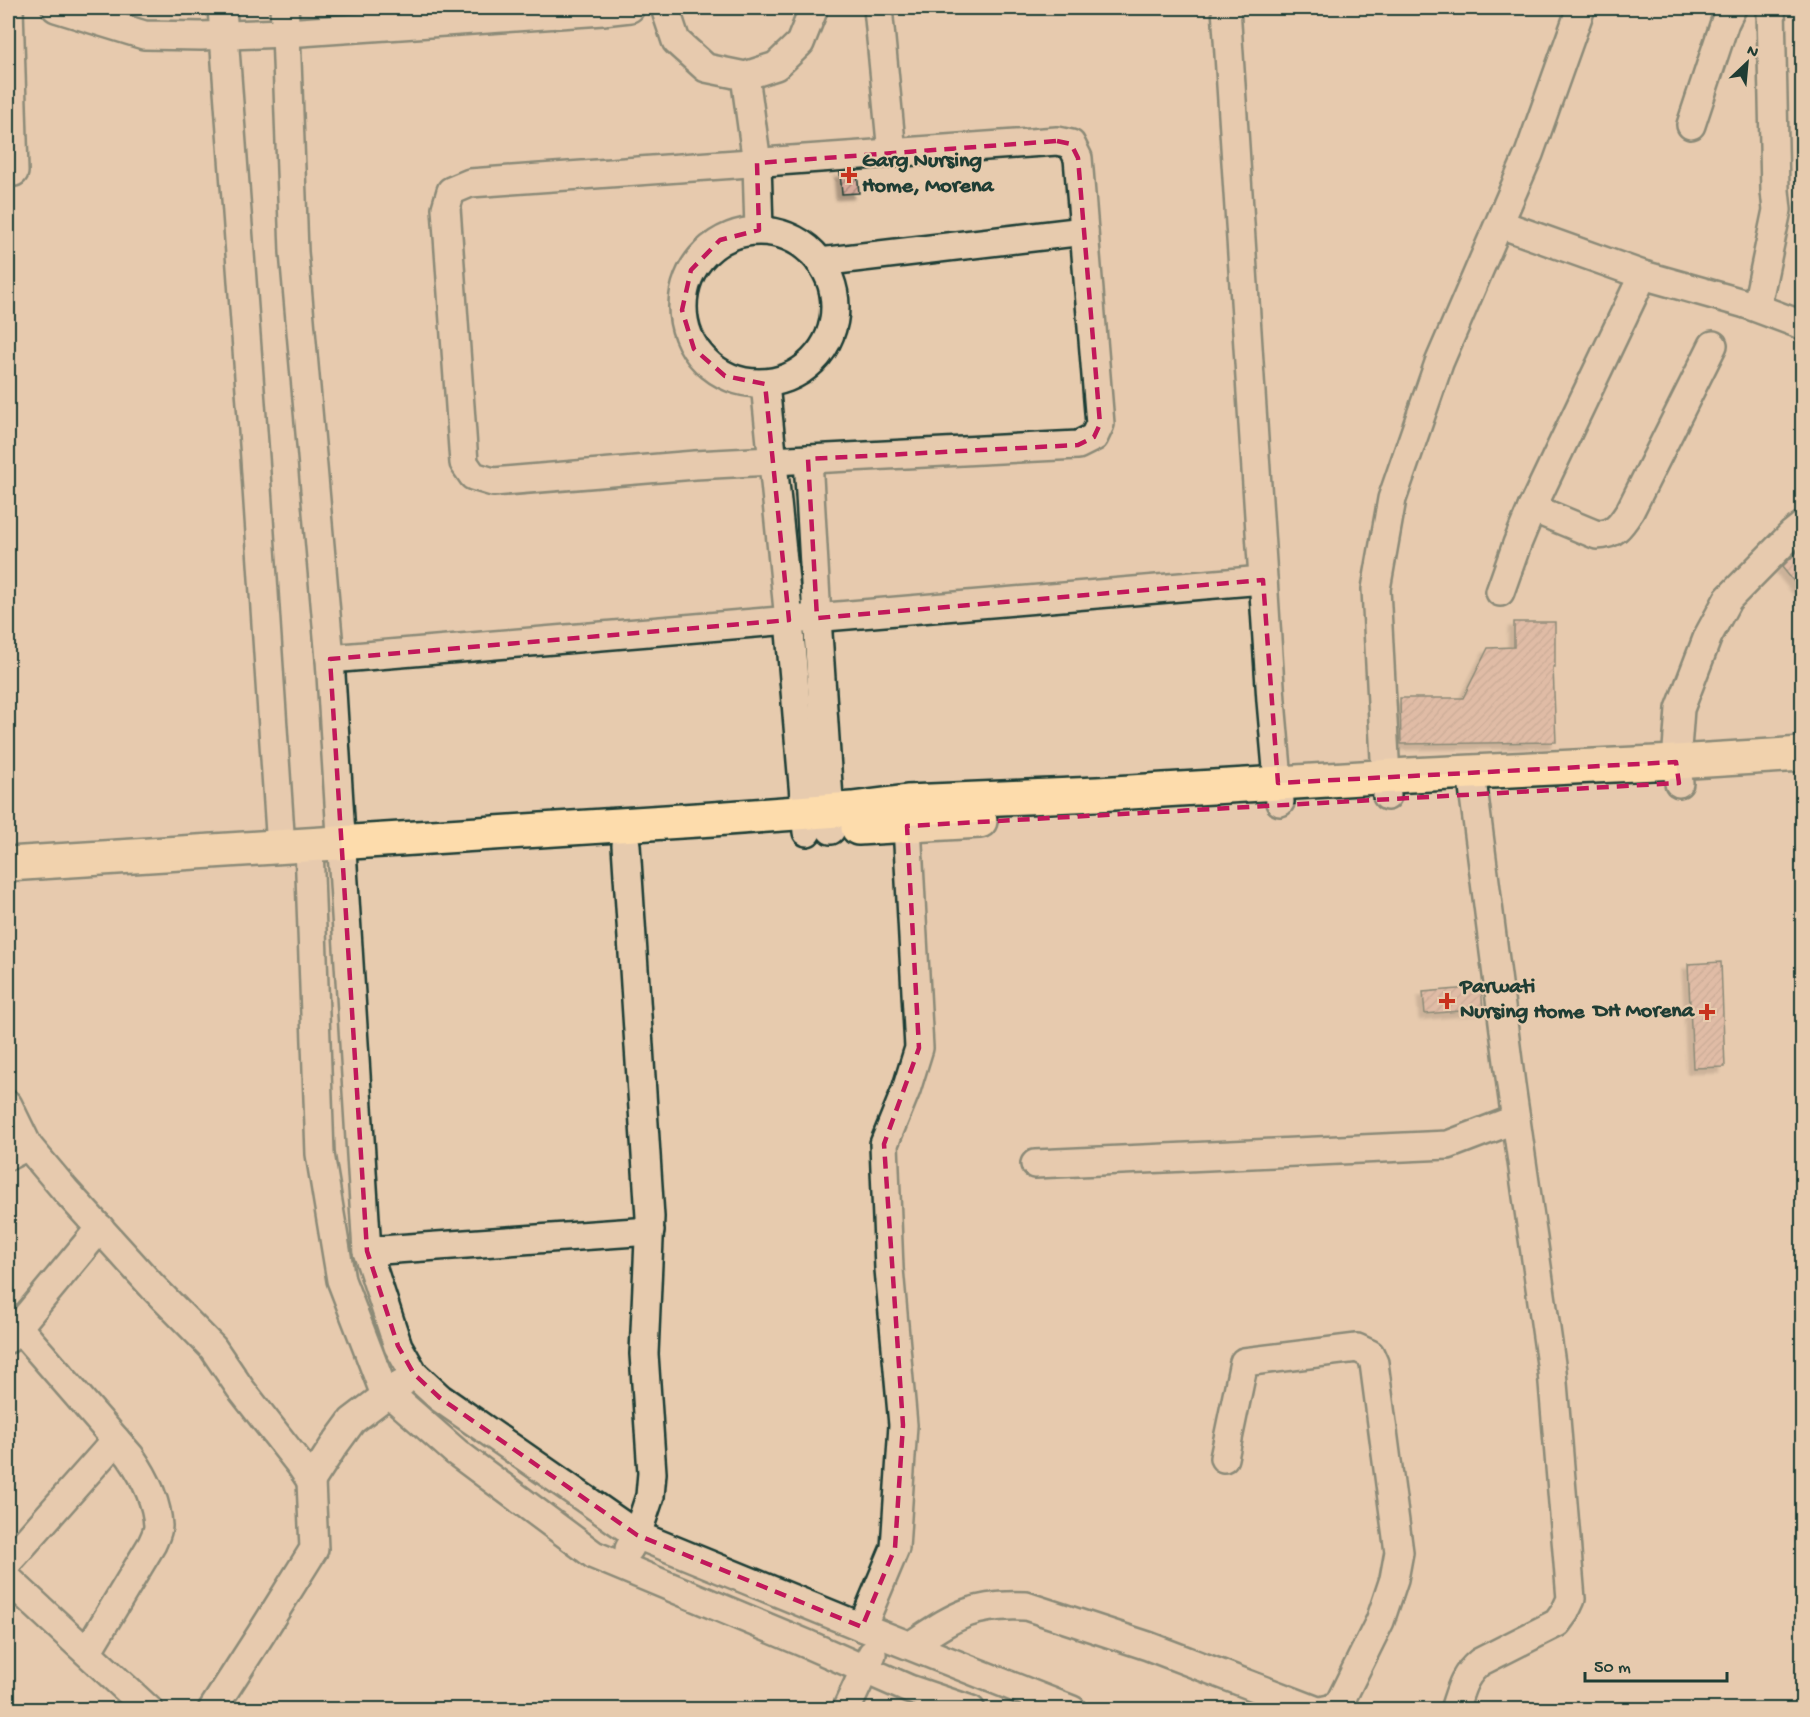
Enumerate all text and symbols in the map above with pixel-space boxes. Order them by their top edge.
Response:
north arrow [1717,33,1777,93]
text: N [1743,42,1761,64]
place label: Garg Nursing Home, Morena [862,149,995,200]
marker: Garg Nursing Home, Morena [840,166,858,184]
place label: Parwati Nursing Home [1459,975,1585,1026]
marker: Parwati Nursing Home [1438,992,1456,1010]
place label: DH Morena [1591,999,1696,1025]
marker: DH Morena [1698,1003,1716,1021]
scale bar [1585,1645,1728,1683]
text: 50 m [1594,1658,1631,1679]

